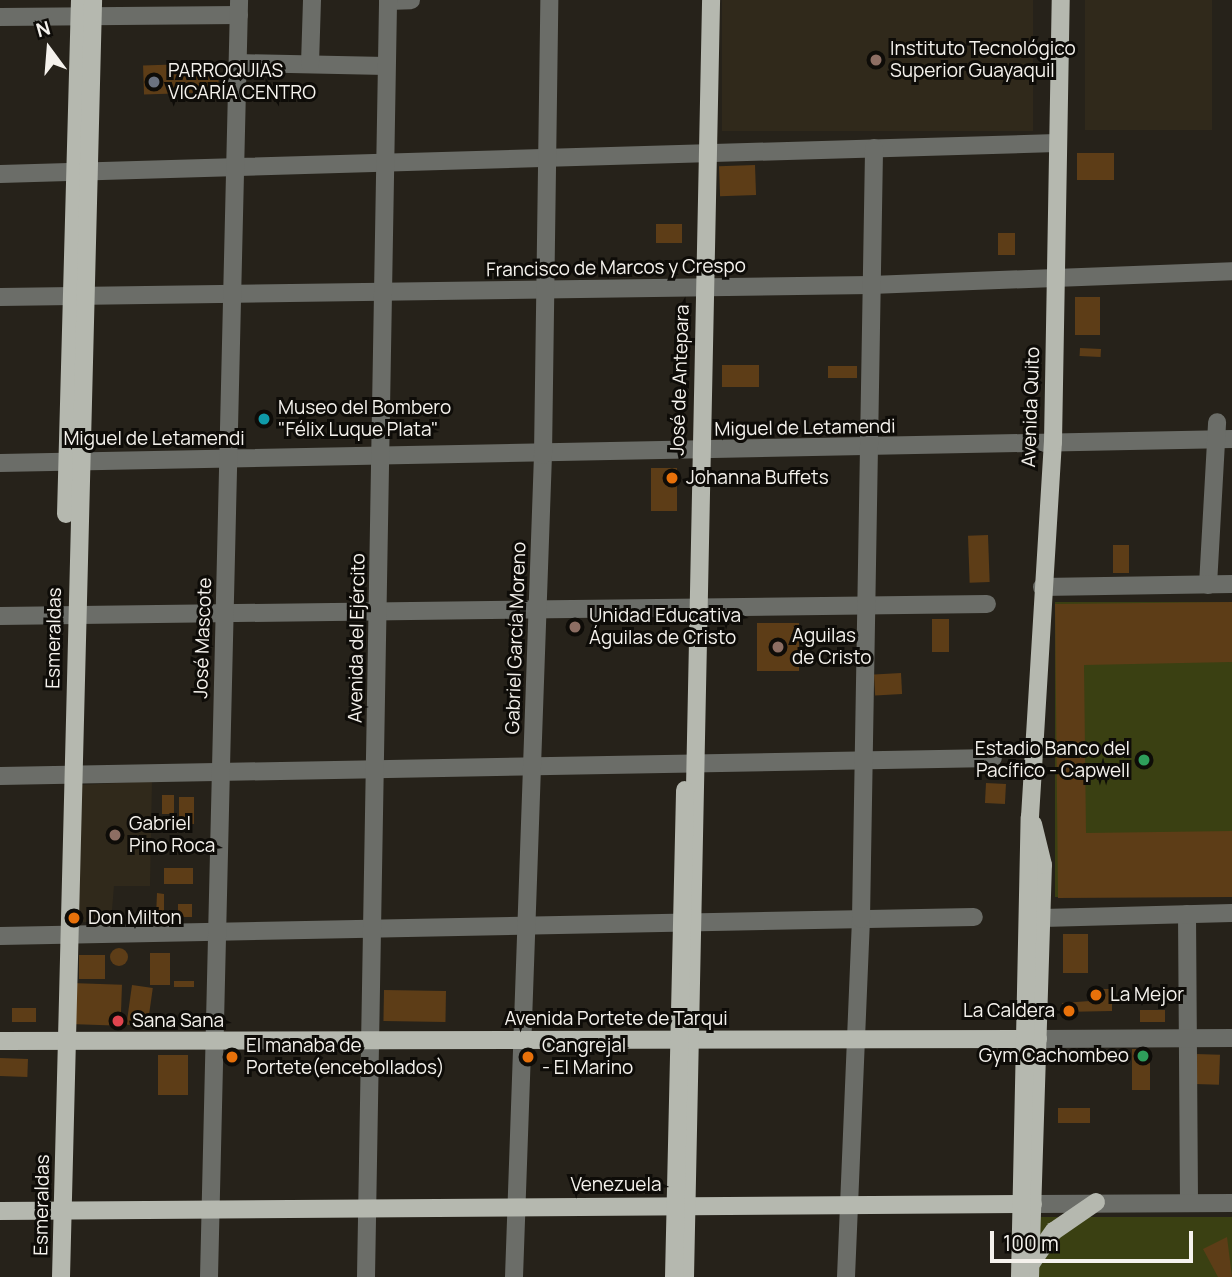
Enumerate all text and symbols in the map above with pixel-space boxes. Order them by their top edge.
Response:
north arrow [14,14,84,84]
text: N [33,14,53,43]
place label: Instituto Tecnológico Superior Guayaquil [890,38,1076,82]
marker: Instituto Tecnológico Superior Guayaquil [868,52,884,68]
place label: PARROQUIAS VICARÍA CENTRO [168,60,316,104]
marker: PARROQUIAS VICARÍA CENTRO [146,74,162,90]
street label: Francisco de Marcos y Crespo [486,254,746,282]
street label: José de Antepara [666,304,694,456]
street label: Avenida Quito [1018,346,1044,468]
place label: Museo del Bombero "Félix Luque Plata" [278,397,451,441]
marker: Museo del Bombero "Félix Luque Plata" [256,411,272,427]
street label: Miguel de Letamendi [714,415,896,441]
street label: Miguel de Letamendi [63,428,245,450]
place label: Johanna Buffets [686,467,829,489]
marker: Johanna Buffets [664,470,680,486]
street label: Gabriel García Moreno [501,541,531,735]
street label: Avenida del Ejército [344,553,370,723]
street label: José Mascote [189,577,217,699]
street label: Esmeraldas [42,587,66,689]
place label: Unidad Educativa Águilas de Cristo [589,605,741,649]
marker: Unidad Educativa Águilas de Cristo [567,619,583,635]
place label: Aguilas de Cristo [792,625,871,669]
marker: Aguilas de Cristo [770,639,786,655]
place label: Estadio Banco del Pacífico - Capwell [975,738,1130,782]
marker: Estadio Banco del Pacífico - Capwell [1136,752,1152,768]
place label: Gabriel Pino Roca [129,813,215,857]
marker: Gabriel Pino Roca [107,827,123,843]
place label: Don Milton [88,907,182,929]
marker: Don Milton [66,910,82,926]
place label: La Mejor [1110,984,1184,1006]
marker: La Mejor [1088,987,1104,1003]
place label: La Caldera [963,1000,1055,1022]
marker: La Caldera [1061,1003,1077,1019]
street label: Avenida Portete de Tarqui [504,1008,728,1030]
place label: Sana Sana [132,1010,224,1032]
marker: Sana Sana [110,1013,126,1029]
place label: El manaba de Portete(encebollados) [246,1035,445,1079]
place label: Cangrejal - El Marino [542,1035,633,1079]
place label: Gym Cachombeo [979,1045,1129,1067]
marker: Gym Cachombeo [1135,1048,1151,1064]
marker: El manaba de Portete(encebollados) [224,1049,240,1065]
marker: Cangrejal - El Marino [520,1049,536,1065]
street label: Esmeraldas [30,1154,54,1256]
street label: Venezuela [571,1174,661,1196]
scale bar [994,1218,1197,1262]
text: 100 m [1003,1229,1059,1257]

